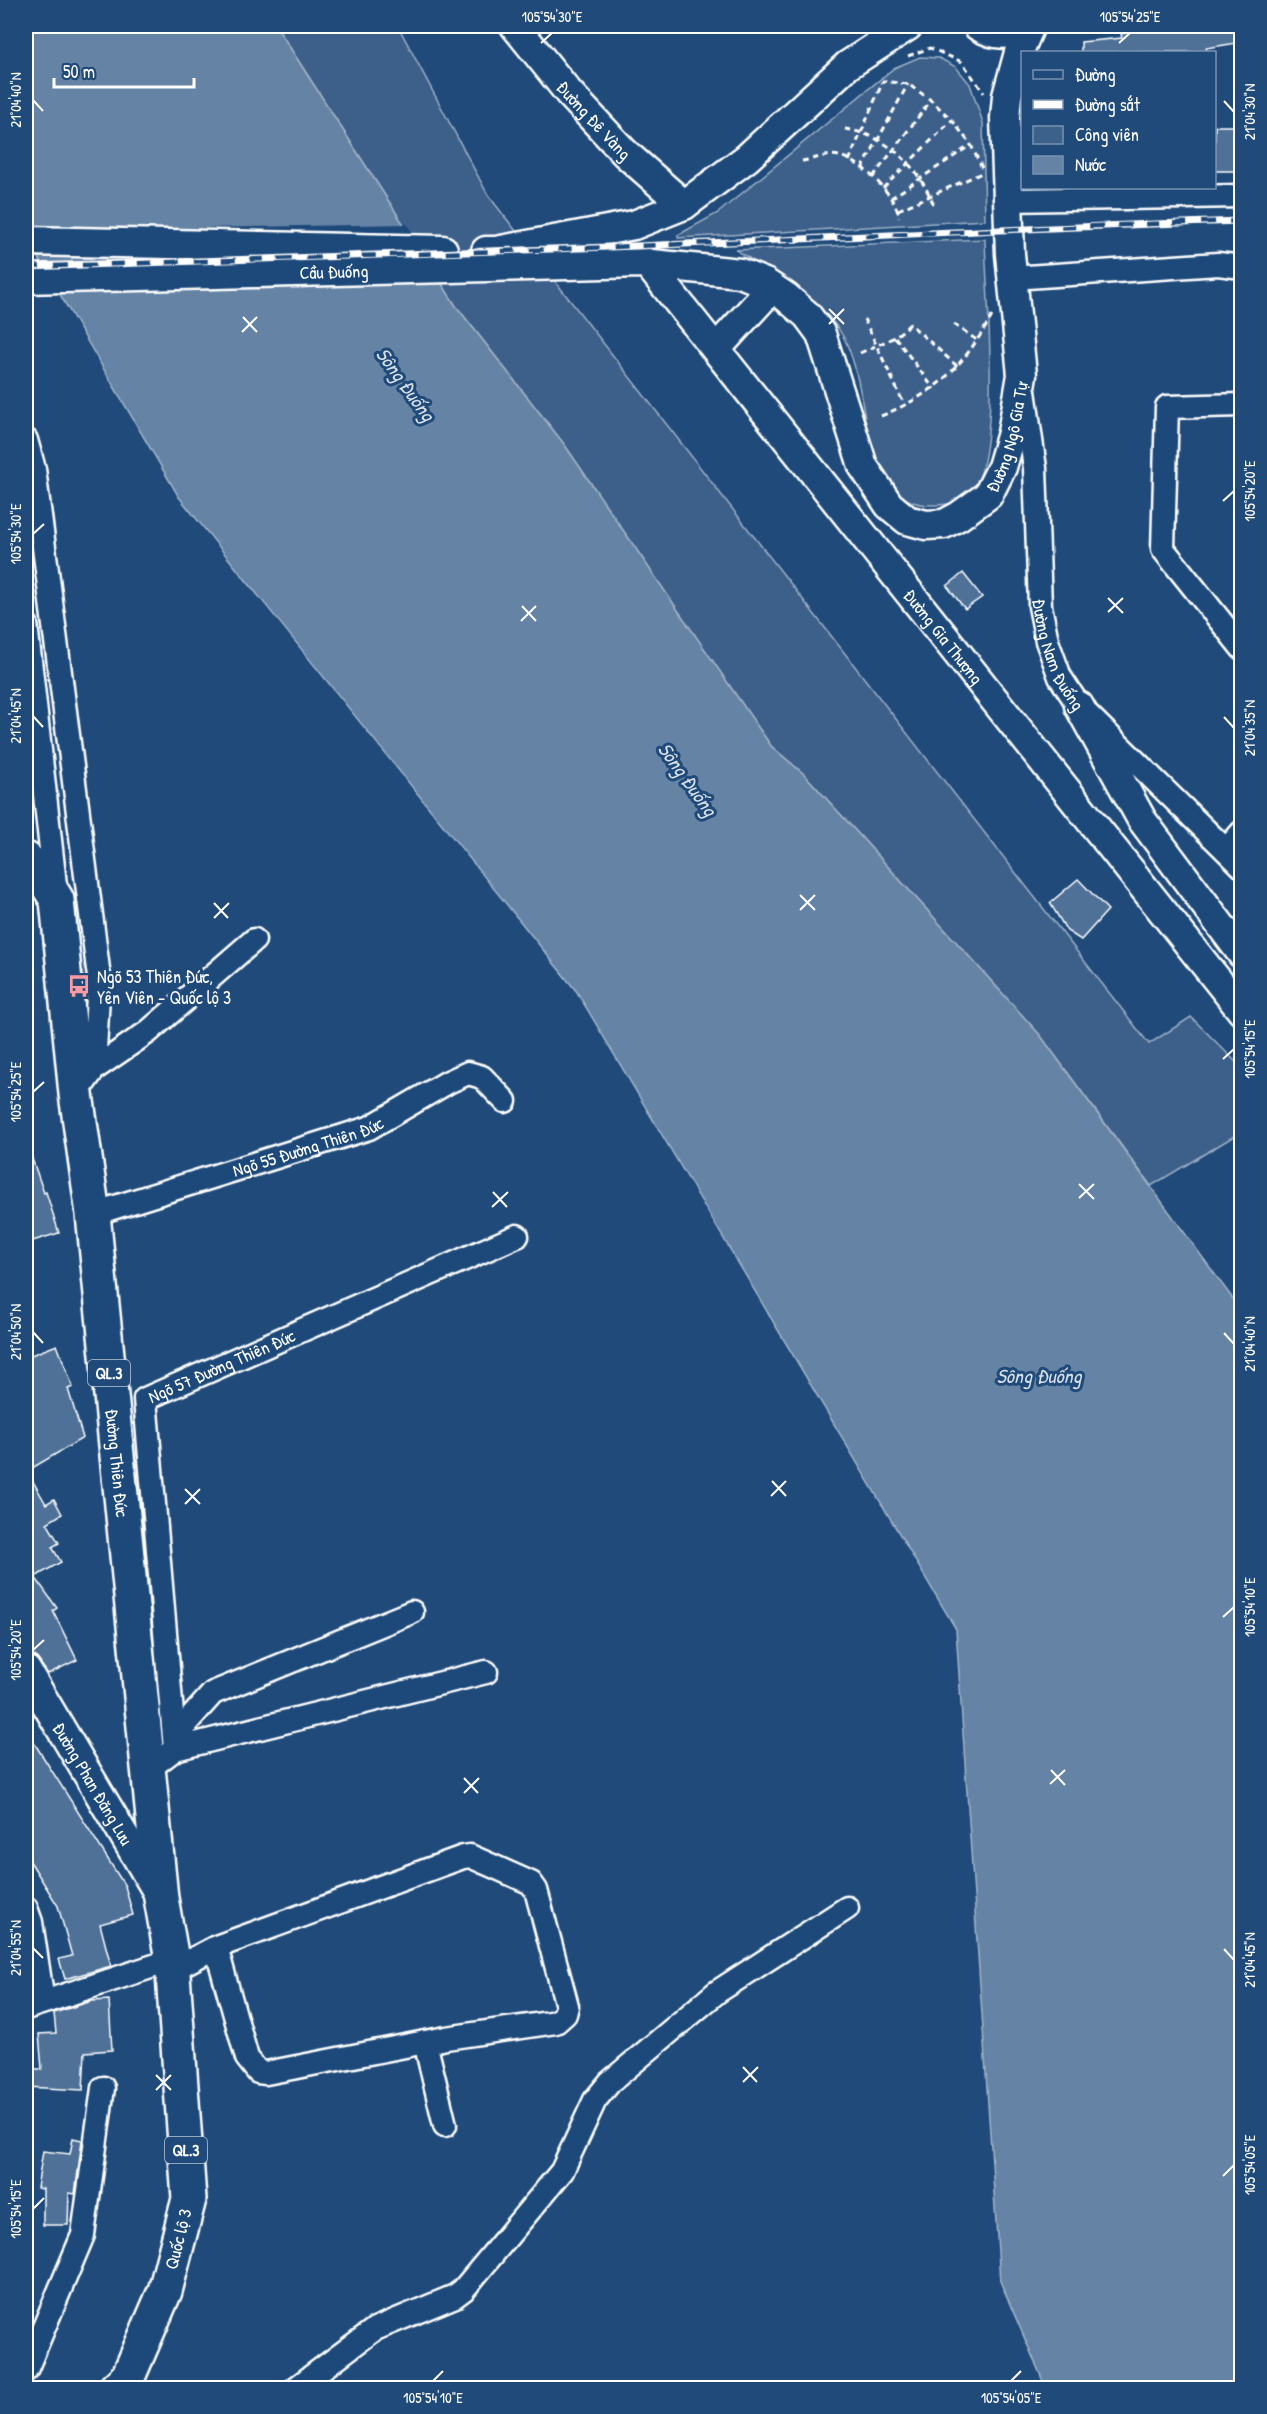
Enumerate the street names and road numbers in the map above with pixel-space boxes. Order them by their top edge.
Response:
street label: Đường Đê Vàng [551,75,637,165]
street label: Cầu Đuống [299,258,369,284]
street label: Đường Ngô Gia Tự [979,378,1033,496]
street label: Đường Gia Thượng [898,583,990,689]
street label: Đường Nam Đuống [1027,599,1091,715]
street label: Ngõ 55 Đường Thiên Đức [229,1110,388,1182]
street label: Ngõ 57 Đường Thiên Đức [144,1322,299,1409]
road number: QL.3 [88,1360,130,1386]
street label: Đường Thiên Đức [100,1408,136,1518]
street label: Đường Phan Đăng Lưu [47,1718,139,1850]
road number: QL.3 [165,2137,207,2163]
street label: Quốc lộ 3 [158,2206,198,2272]

